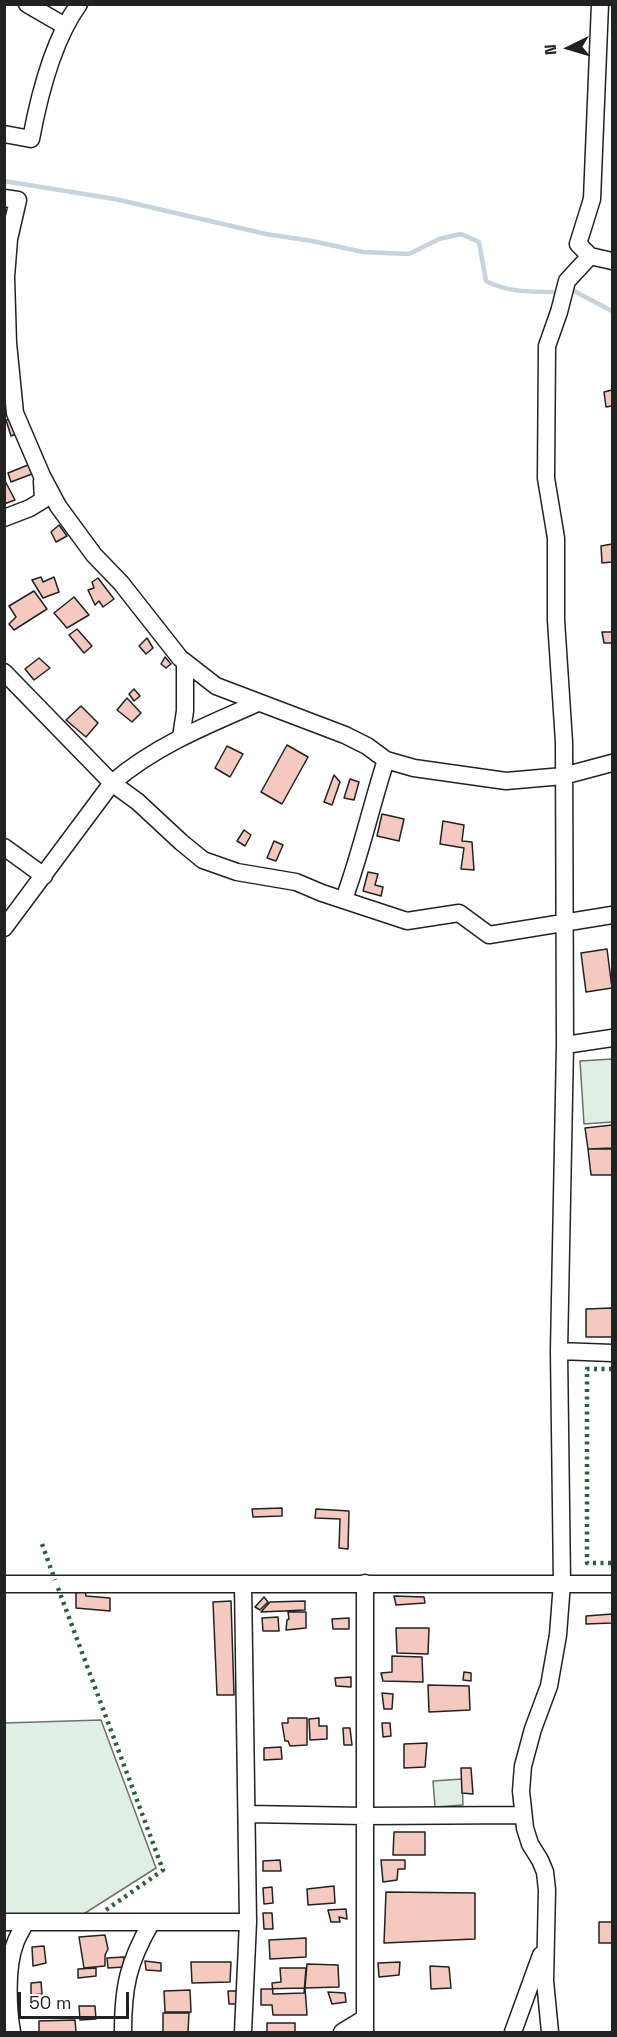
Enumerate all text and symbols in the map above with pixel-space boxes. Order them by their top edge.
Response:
north arrow [539,18,599,78]
text: N [540,43,561,56]
scale bar [21,1980,132,2018]
text: 50 m [29,1991,71,2014]

